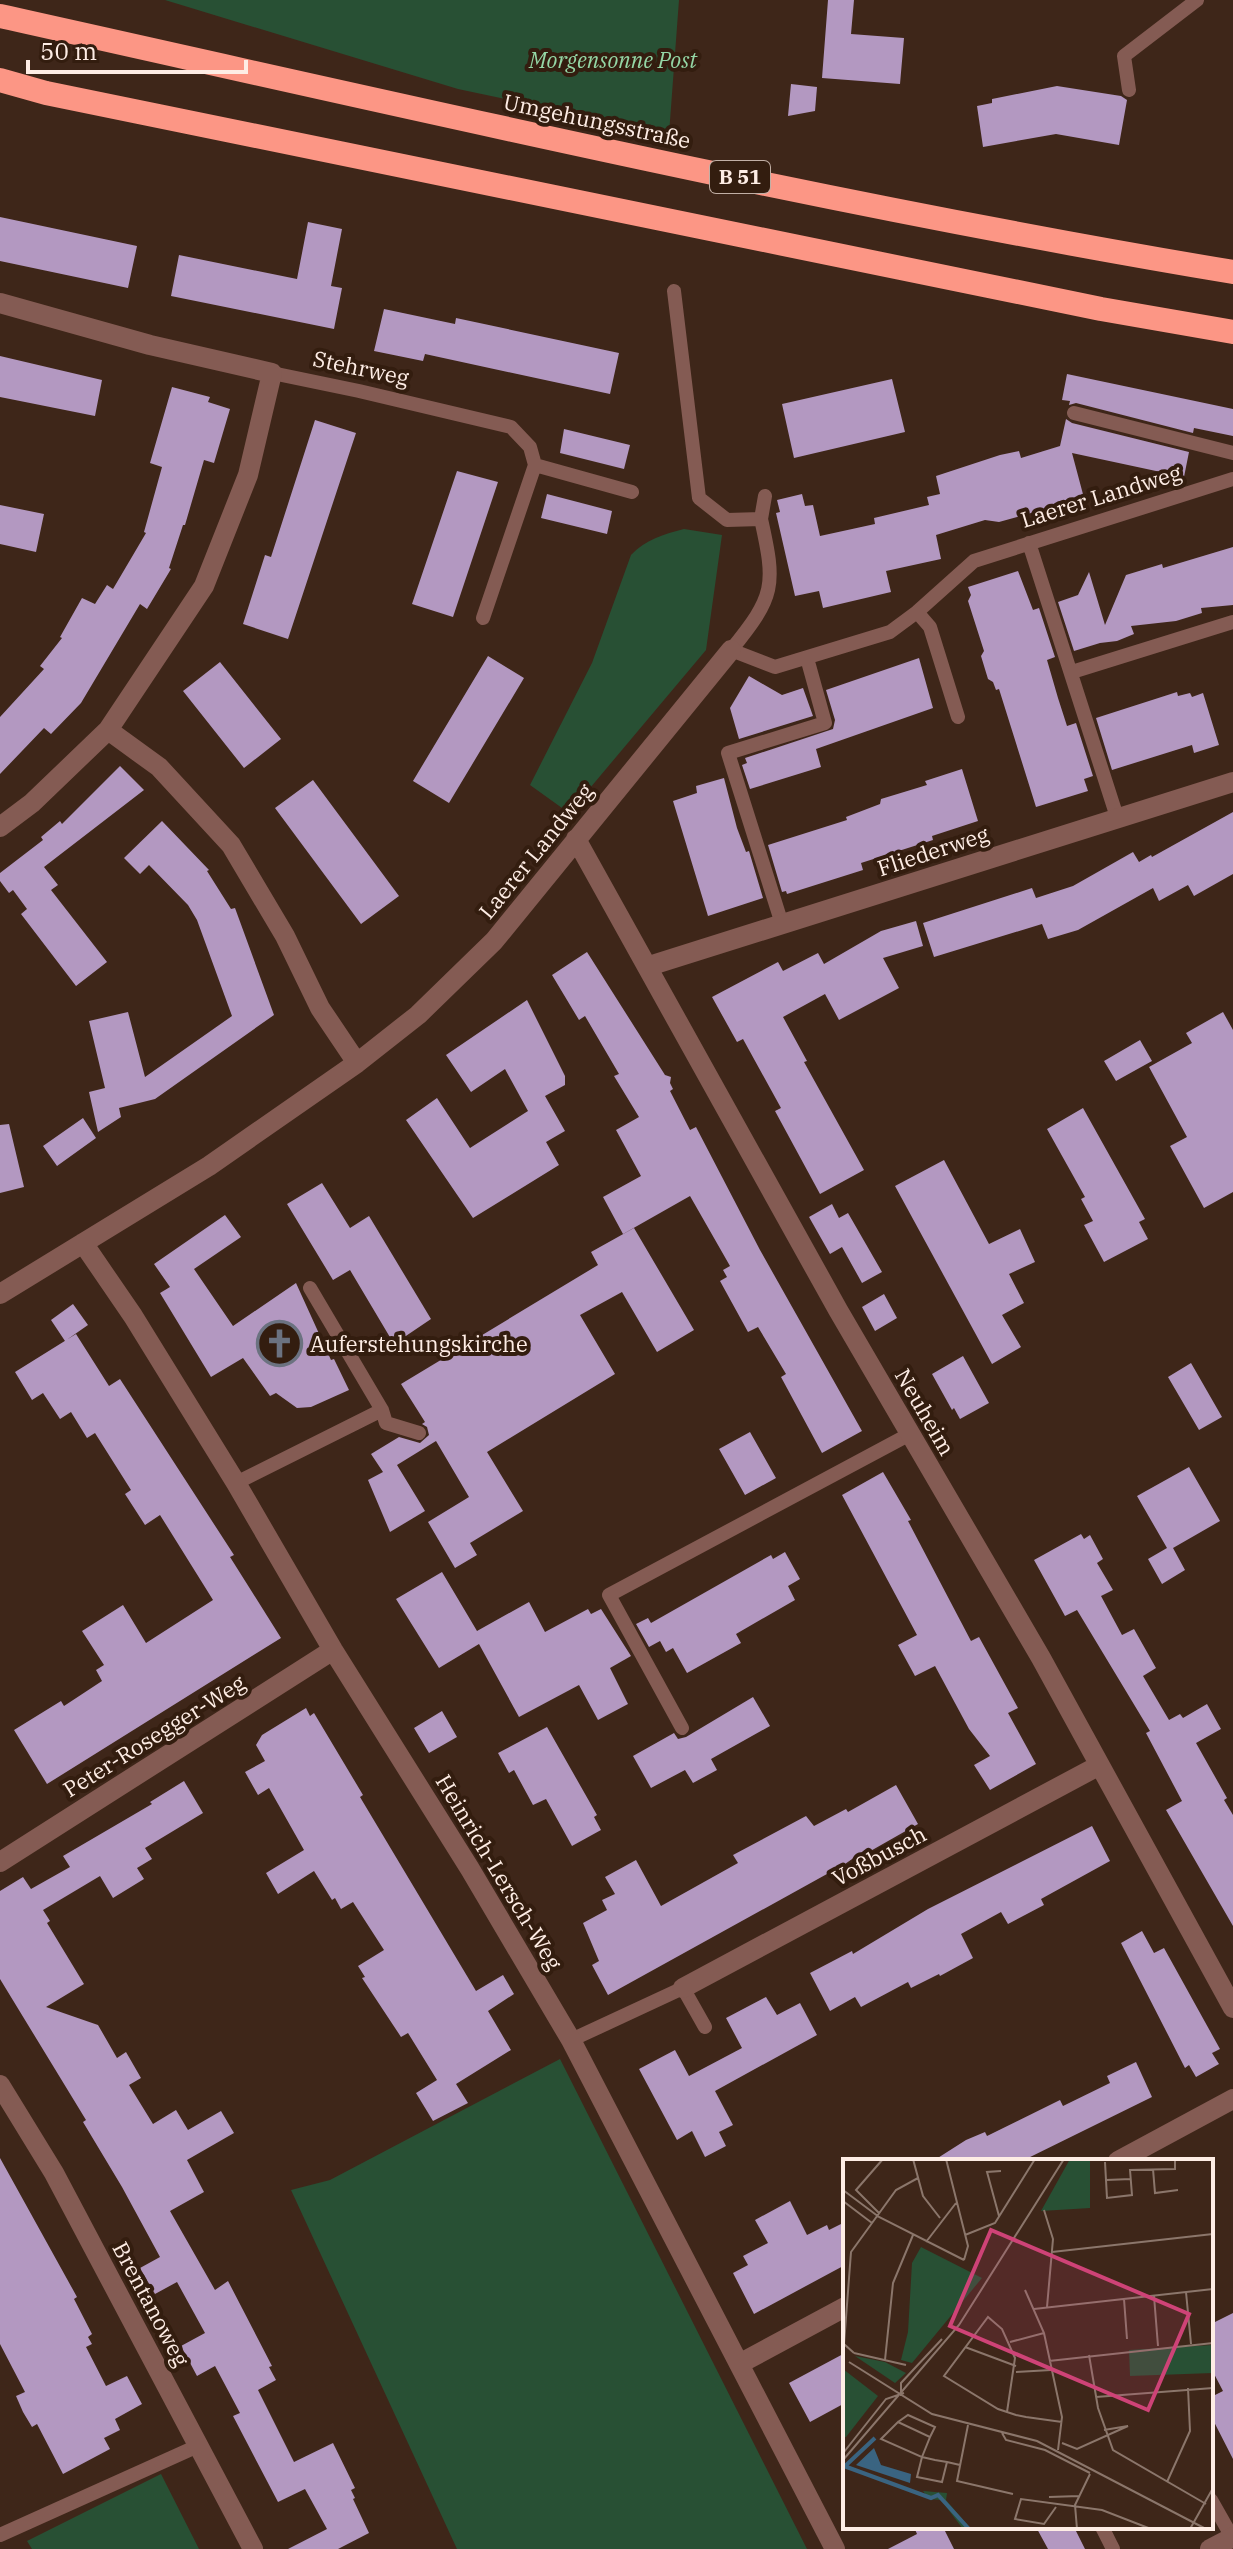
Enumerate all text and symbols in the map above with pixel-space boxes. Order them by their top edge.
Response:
scale bar [28,24,246,74]
text: 50 m [40,35,97,67]
park label: Morgensonne Post [528,45,698,74]
street label: Umgehungsstraße [501,86,693,155]
road number: B 51 [710,161,770,193]
street label: Stehrweg [310,343,412,392]
street label: Laerer Landweg [1017,457,1185,534]
street label: Laerer Landweg [472,777,599,925]
street label: Fliederweg [873,819,992,882]
church icon: Auferstehungskirche [255,1320,303,1368]
place label: Auferstehungskirche [310,1329,528,1358]
street label: Neuheim [889,1363,962,1461]
street label: Peter-Rosegger-Weg [57,1668,250,1803]
street label: Heinrich-Lersch-Weg [430,1769,569,1975]
street label: Voßbusch [827,1819,931,1892]
inset map [843,2159,1213,2529]
street label: Brentanoweg [106,2236,196,2371]

